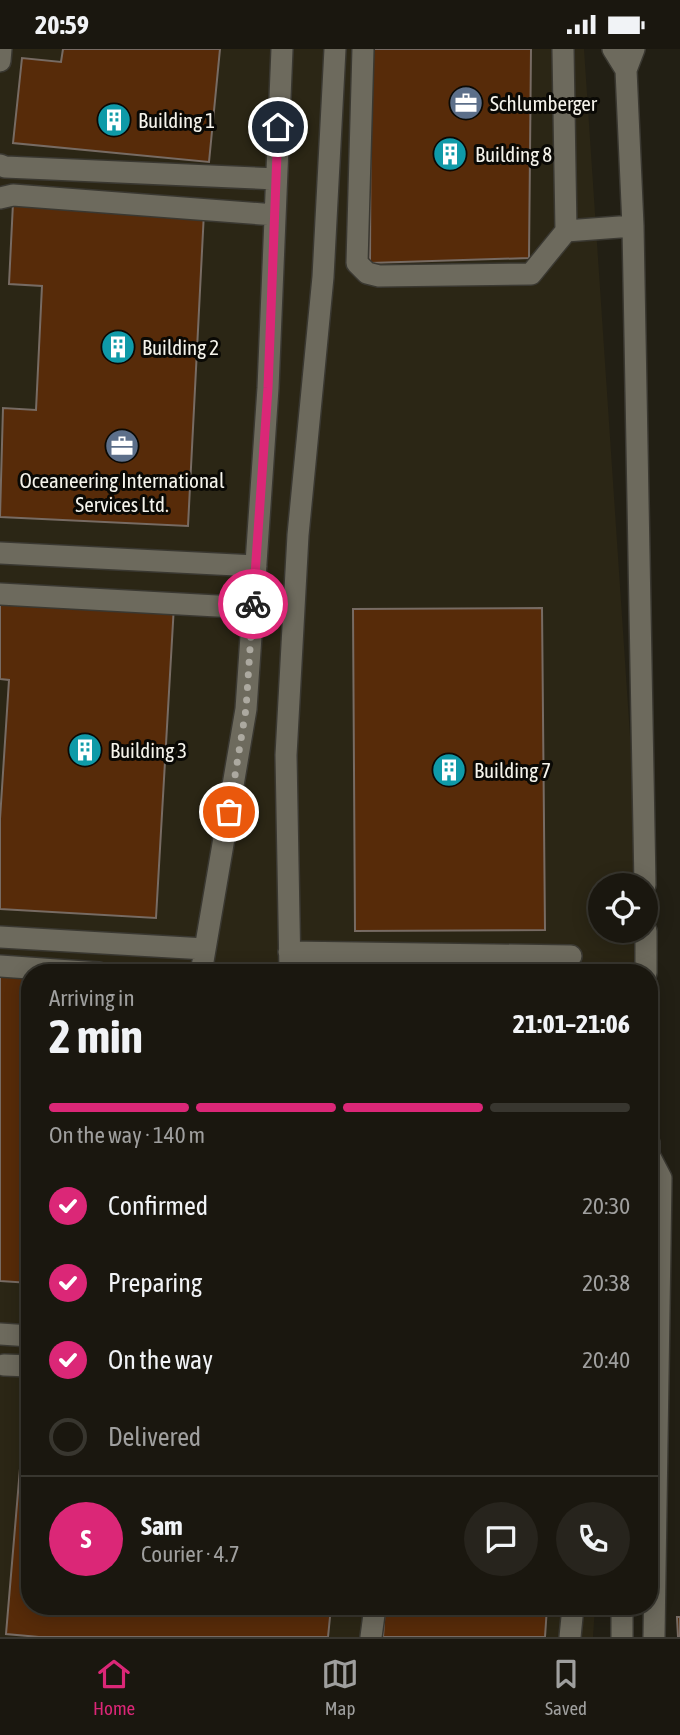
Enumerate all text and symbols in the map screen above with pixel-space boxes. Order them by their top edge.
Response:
text: 20:59 [35,10,89,40]
office icon: Schlumberger [447,84,485,122]
place label: Schlumberger [490,91,598,115]
pin [248,97,308,157]
building icon: Building 1 [95,101,133,139]
place label: Building 1 [138,108,215,132]
icon: home [259,108,297,146]
building icon: Building 8 [431,135,469,173]
place label: Building 8 [475,142,552,166]
building icon: Building 2 [99,328,137,366]
place label: Building 2 [142,335,219,359]
office icon: Oceaneering International Services Ltd. [103,427,141,465]
place label: Oceaneering International Services Ltd. [20,468,225,516]
courier [218,569,288,639]
icon: bike [234,585,272,623]
building icon: Building 3 [66,731,104,769]
place label: Building 3 [110,738,187,762]
building icon: Building 7 [430,751,468,789]
place label: Building 7 [474,758,551,782]
pin [199,782,259,842]
icon: bag [210,793,248,831]
map controls [588,873,658,943]
button: locate [588,873,658,943]
text: Arriving in [49,985,135,1011]
text: 21:01–21:06 [513,1009,630,1039]
text: 2 min [49,1010,143,1063]
text: On the way · 140 m [49,1122,205,1148]
icon: check [49,1187,87,1225]
text: Confirmed [108,1191,208,1221]
text: 20:30 [582,1193,630,1219]
icon: check [49,1264,87,1302]
text: Preparing [108,1268,202,1298]
text: 20:38 [582,1270,630,1296]
icon: check [49,1341,87,1379]
text: On the way [108,1345,213,1375]
text: 20:40 [582,1347,630,1373]
text: Delivered [108,1422,201,1452]
button: chat [464,1502,538,1576]
button: phone [556,1502,630,1576]
text: Sam [141,1511,183,1541]
text: S [81,1524,91,1554]
text: Courier · 4.7 [141,1541,240,1567]
tab: Home [93,1655,135,1719]
tab: Map [321,1655,359,1719]
tab: Saved [545,1655,587,1719]

